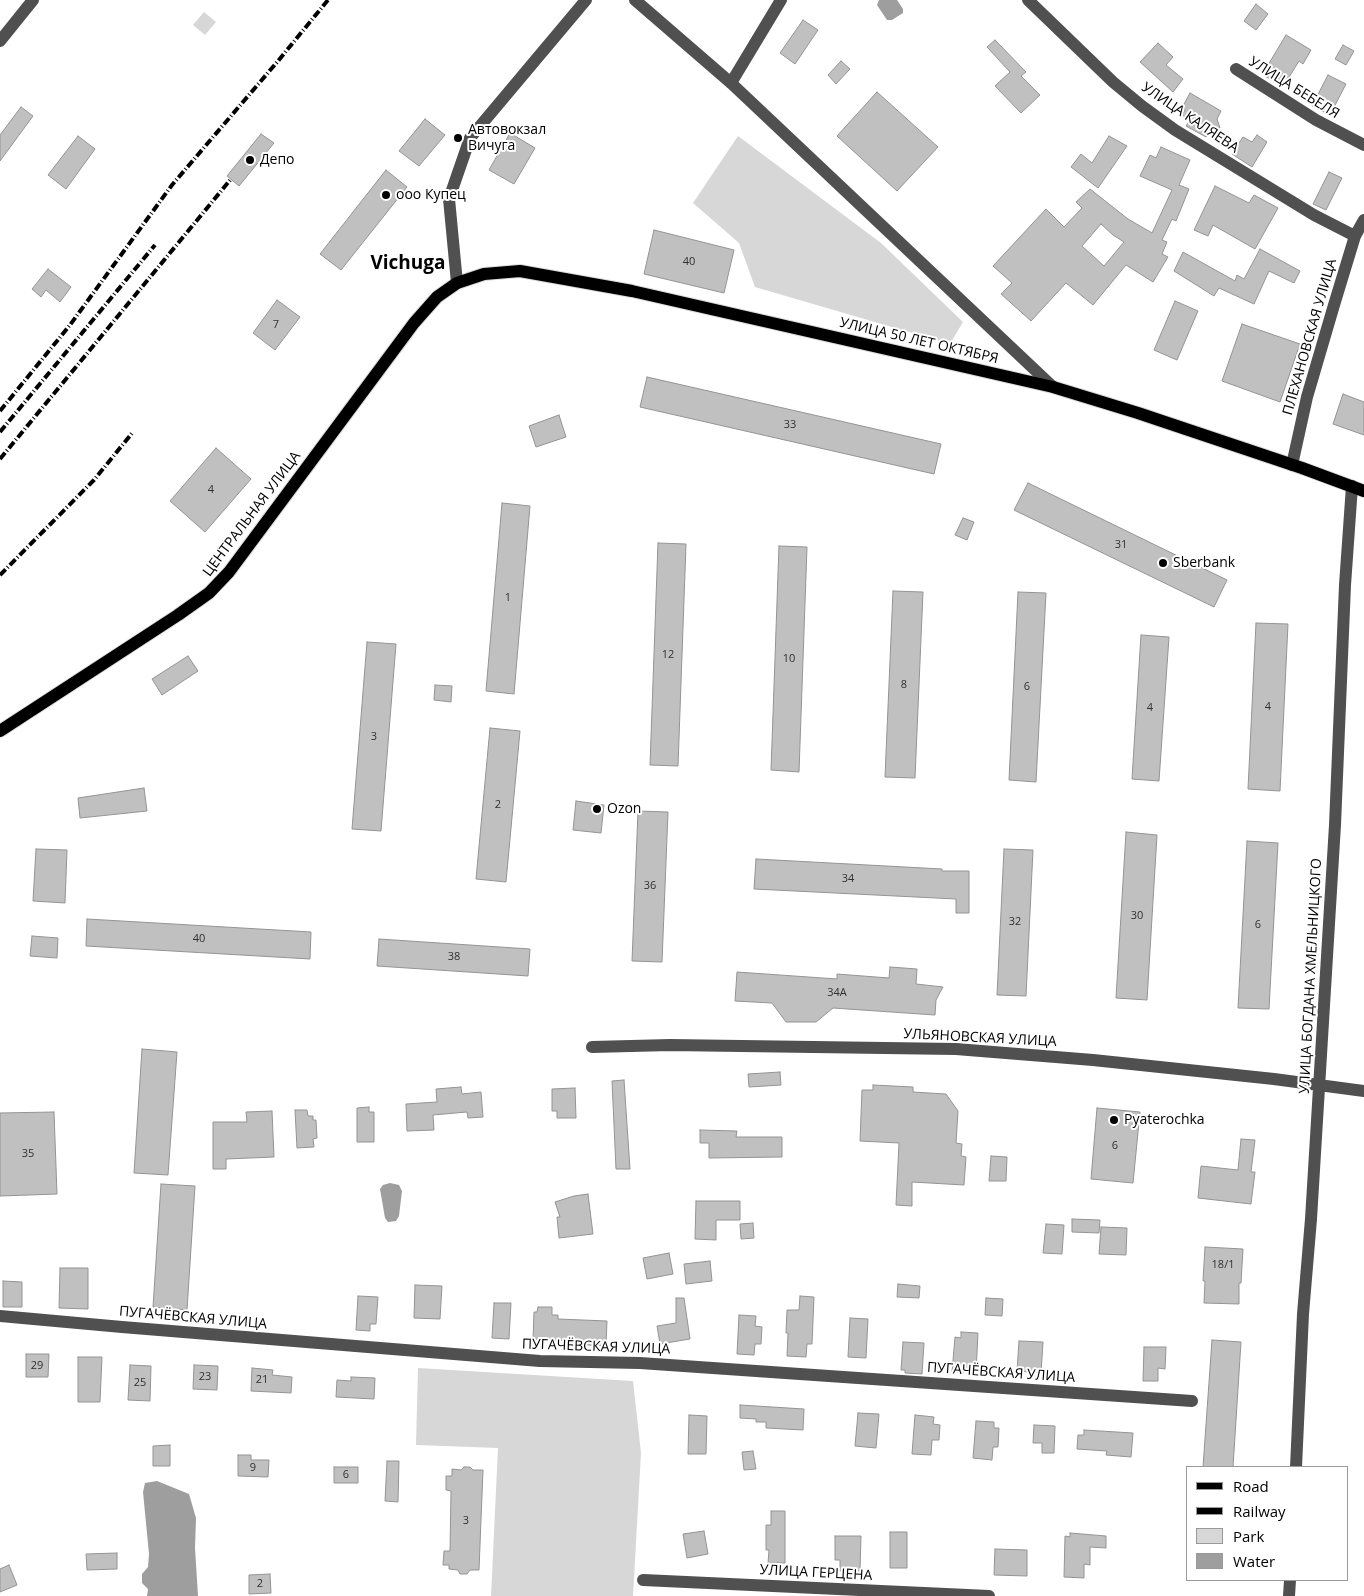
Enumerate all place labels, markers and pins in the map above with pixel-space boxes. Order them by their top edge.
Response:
place label: Автовокзал Вичуга [468,122,546,154]
marker: Автовокзал Вичуга [452,132,464,144]
place label: Депо [260,152,295,168]
marker: Депо [244,154,256,166]
place label: ооо Купец [396,187,466,203]
marker: ооо Купец [380,189,392,201]
place label: Sberbank [1173,555,1235,571]
marker: Sberbank [1157,557,1169,569]
place label: Ozon [607,801,641,817]
marker: Ozon [591,803,603,815]
place label: Pyaterochka [1124,1112,1205,1128]
marker: Pyaterochka [1108,1114,1120,1126]

